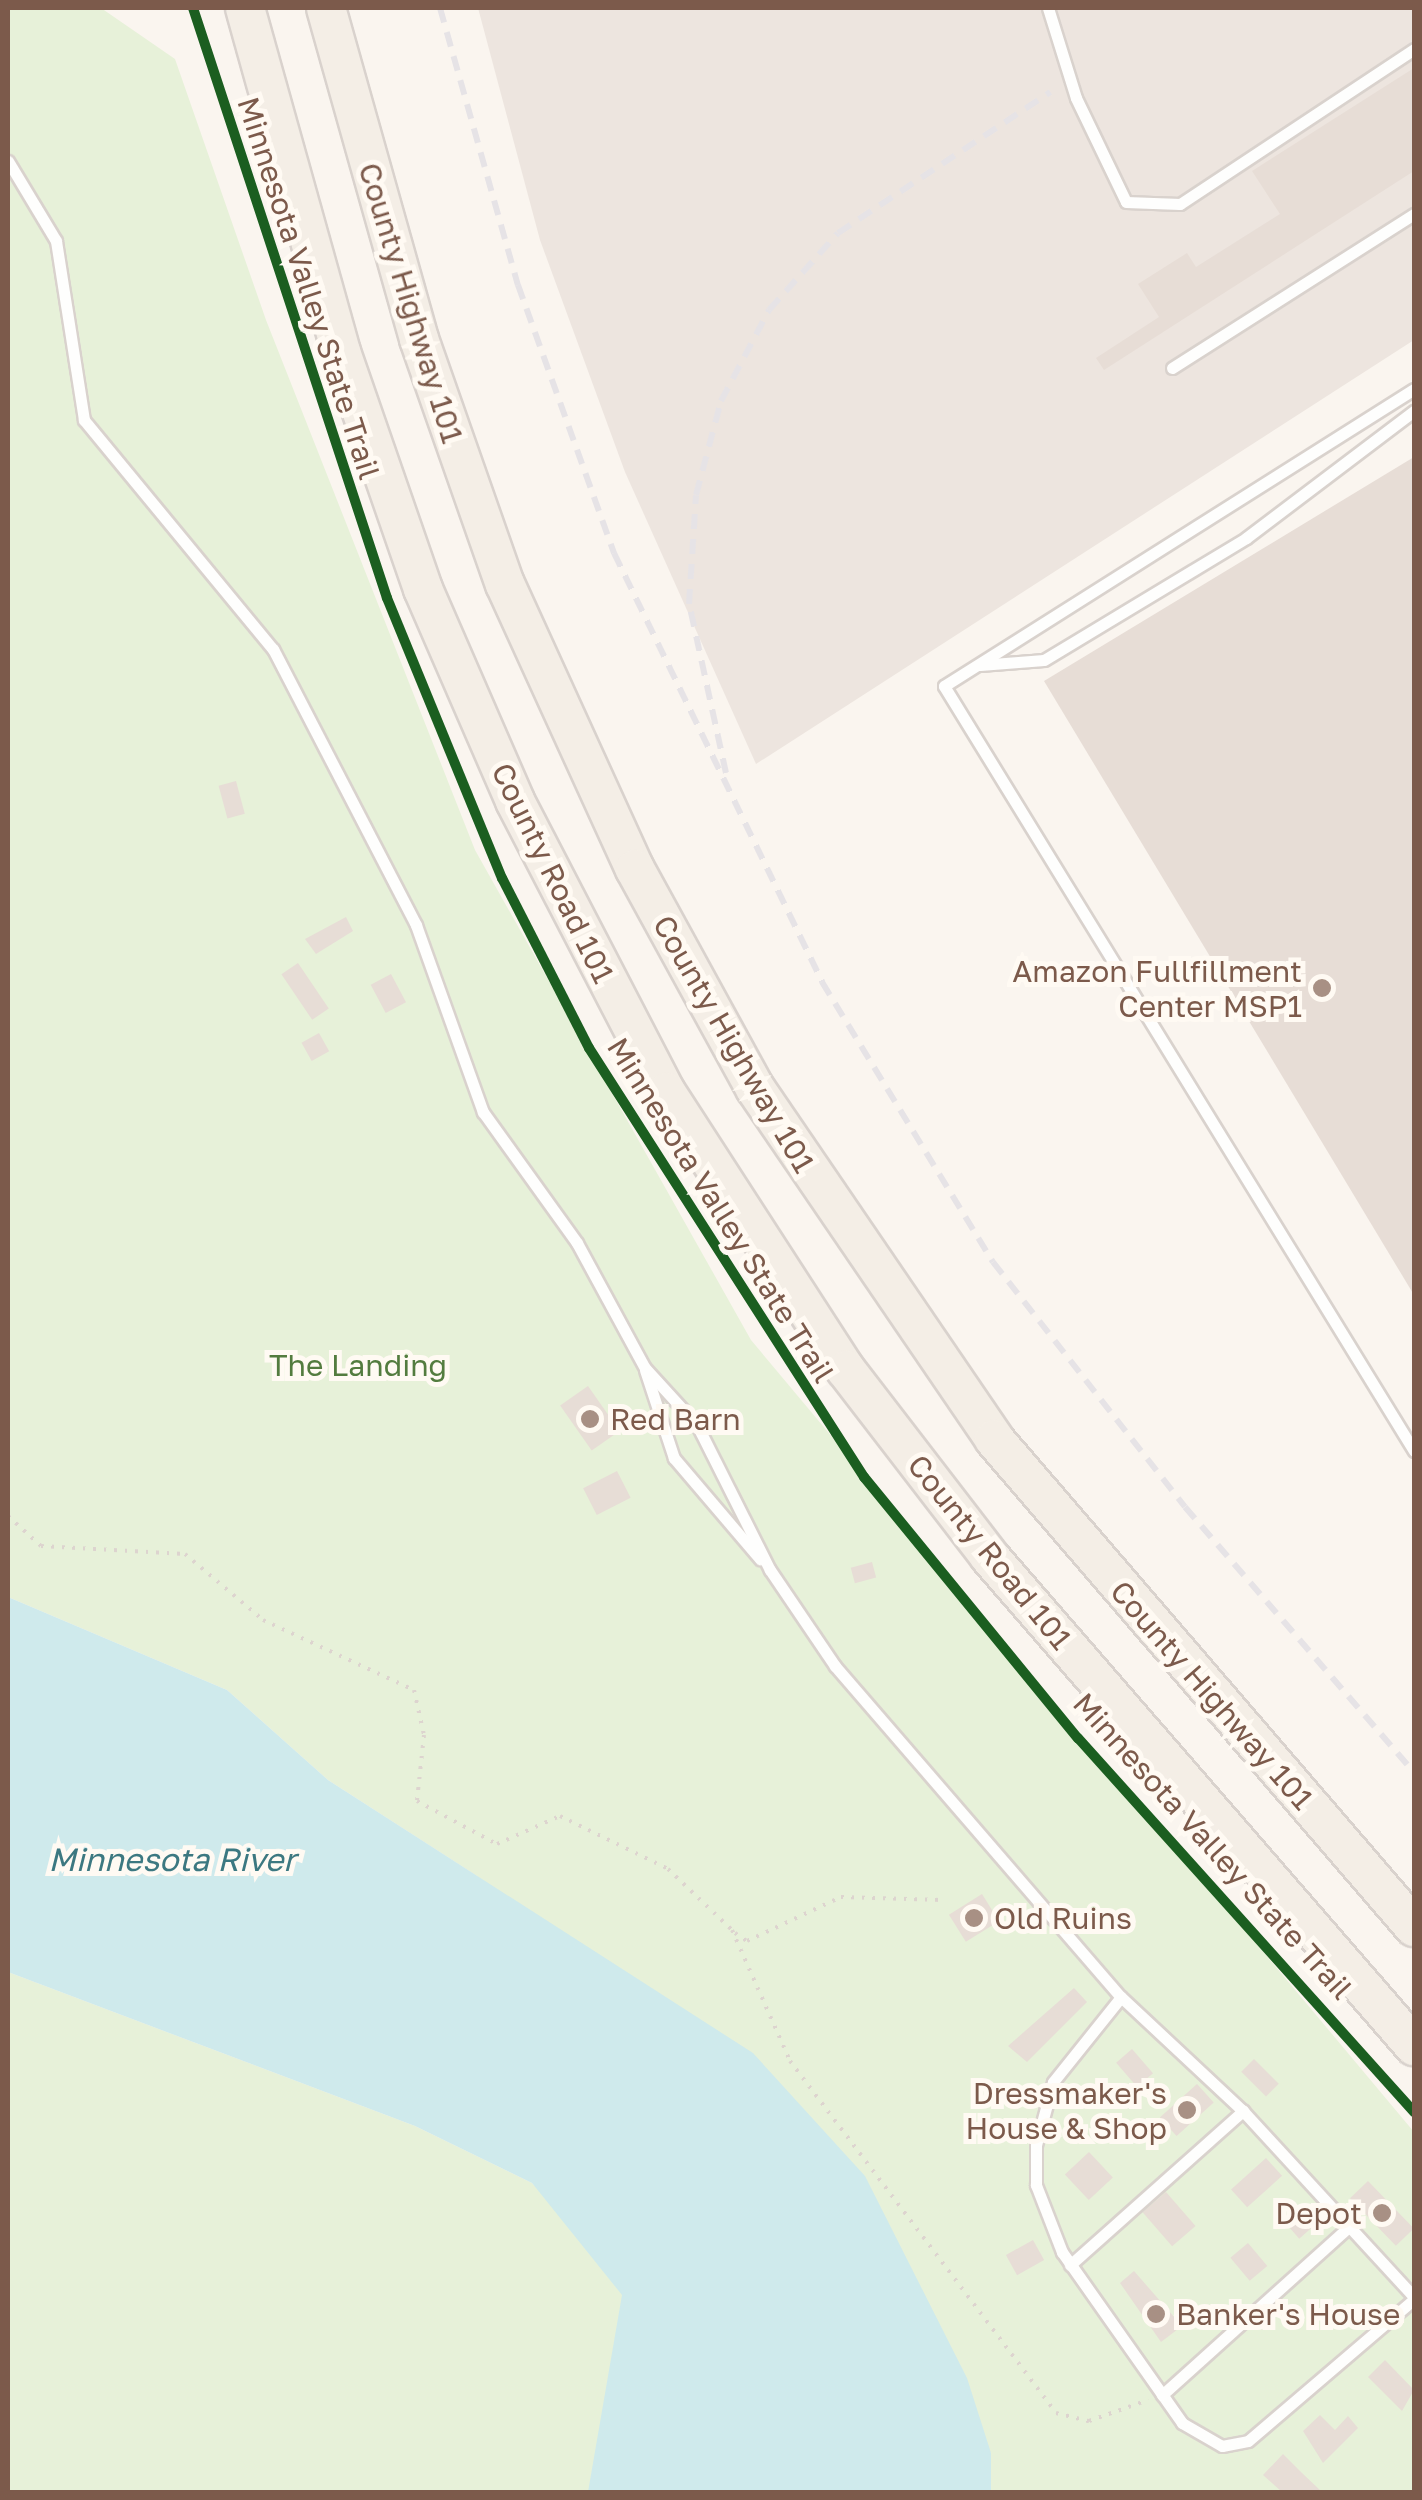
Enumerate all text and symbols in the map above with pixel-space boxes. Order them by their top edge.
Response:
street label: Minnesota Valley State Trail [230,92,388,484]
street label: County Highway 101 [351,159,471,447]
street label: County Road 101 [484,757,622,989]
street label: County Highway 101 [646,909,822,1179]
place label: Amazon Fullfillment Center MSP1 [1012,953,1302,1024]
marker: Amazon Fullfillment Center MSP1 [1311,977,1333,999]
street label: Minnesota Valley State Trail [600,1031,842,1389]
park label: The Landing [269,1347,447,1383]
place label: Red Barn [610,1401,741,1437]
marker: Red Barn [579,1408,601,1430]
street label: County Road 101 [900,1447,1080,1657]
street label: County Highway 101 [1103,1573,1321,1817]
street label: Minnesota Valley State Trail [1066,1685,1360,2007]
water label: Minnesota River [48,1840,296,1878]
place label: Old Ruins [994,1900,1132,1936]
marker: Old Ruins [963,1907,985,1929]
place label: Dressmaker's House & Shop [966,2075,1167,2146]
marker: Dressmaker's House & Shop [1176,2099,1198,2121]
place label: Depot [1275,2195,1362,2231]
marker: Depot [1371,2202,1393,2224]
place label: Banker's House [1176,2296,1400,2332]
marker: Banker's House [1145,2303,1167,2325]

